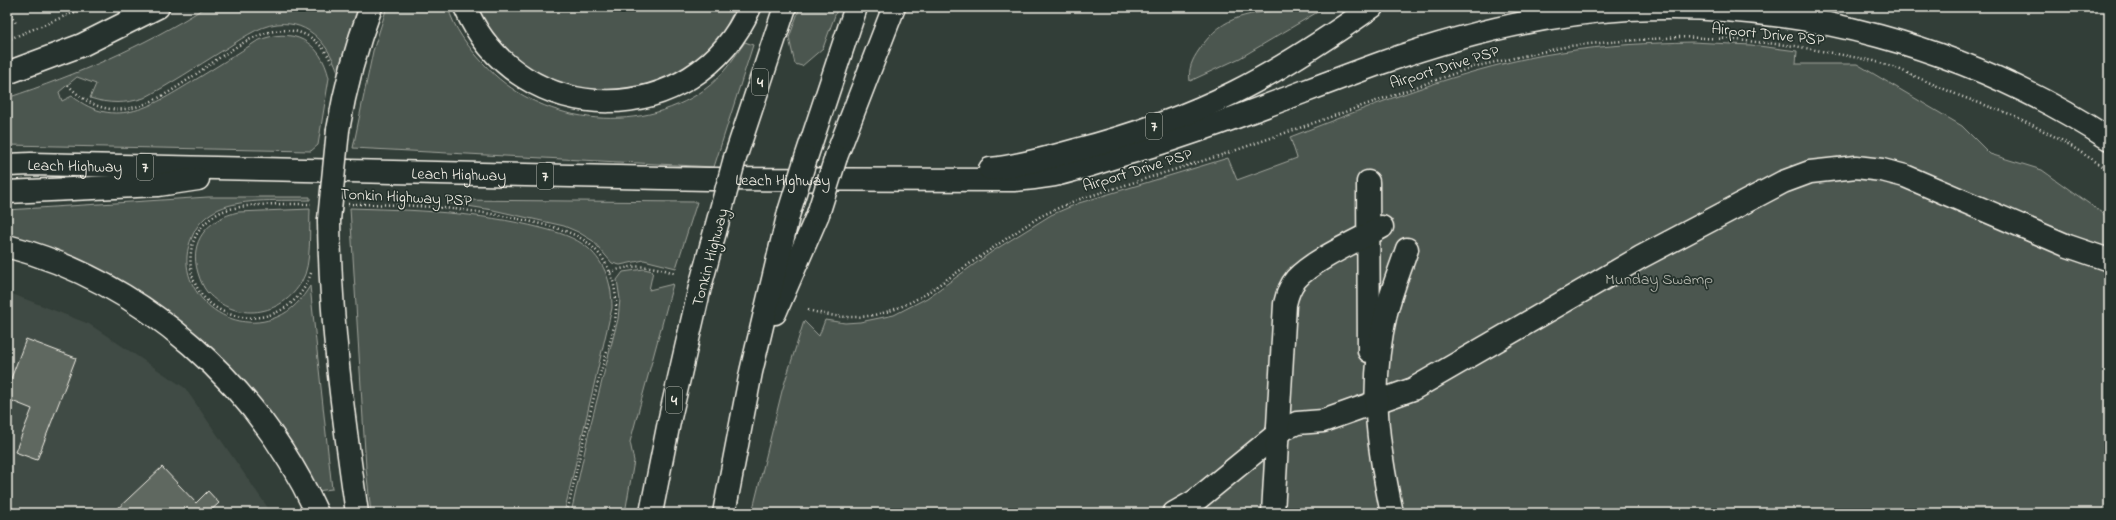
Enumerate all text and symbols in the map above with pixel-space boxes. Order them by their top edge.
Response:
street label: Airport Drive PSP [1710,17,1826,53]
street label: Airport Drive PSP [1387,40,1503,96]
road number: 4 [752,69,768,95]
road number: 7 [1146,113,1162,139]
street label: Airport Drive PSP [1080,143,1196,199]
street label: Leach Highway [27,154,123,180]
road number: 7 [137,154,153,180]
street label: Leach Highway [411,162,507,189]
road number: 7 [537,163,553,189]
street label: Leach Highway [735,169,830,193]
street label: Tonkin Highway PSP [339,183,473,213]
street label: Tonkin Highway [686,206,736,309]
park label: Munday Swamp [1605,268,1713,292]
road number: 4 [666,387,682,413]

